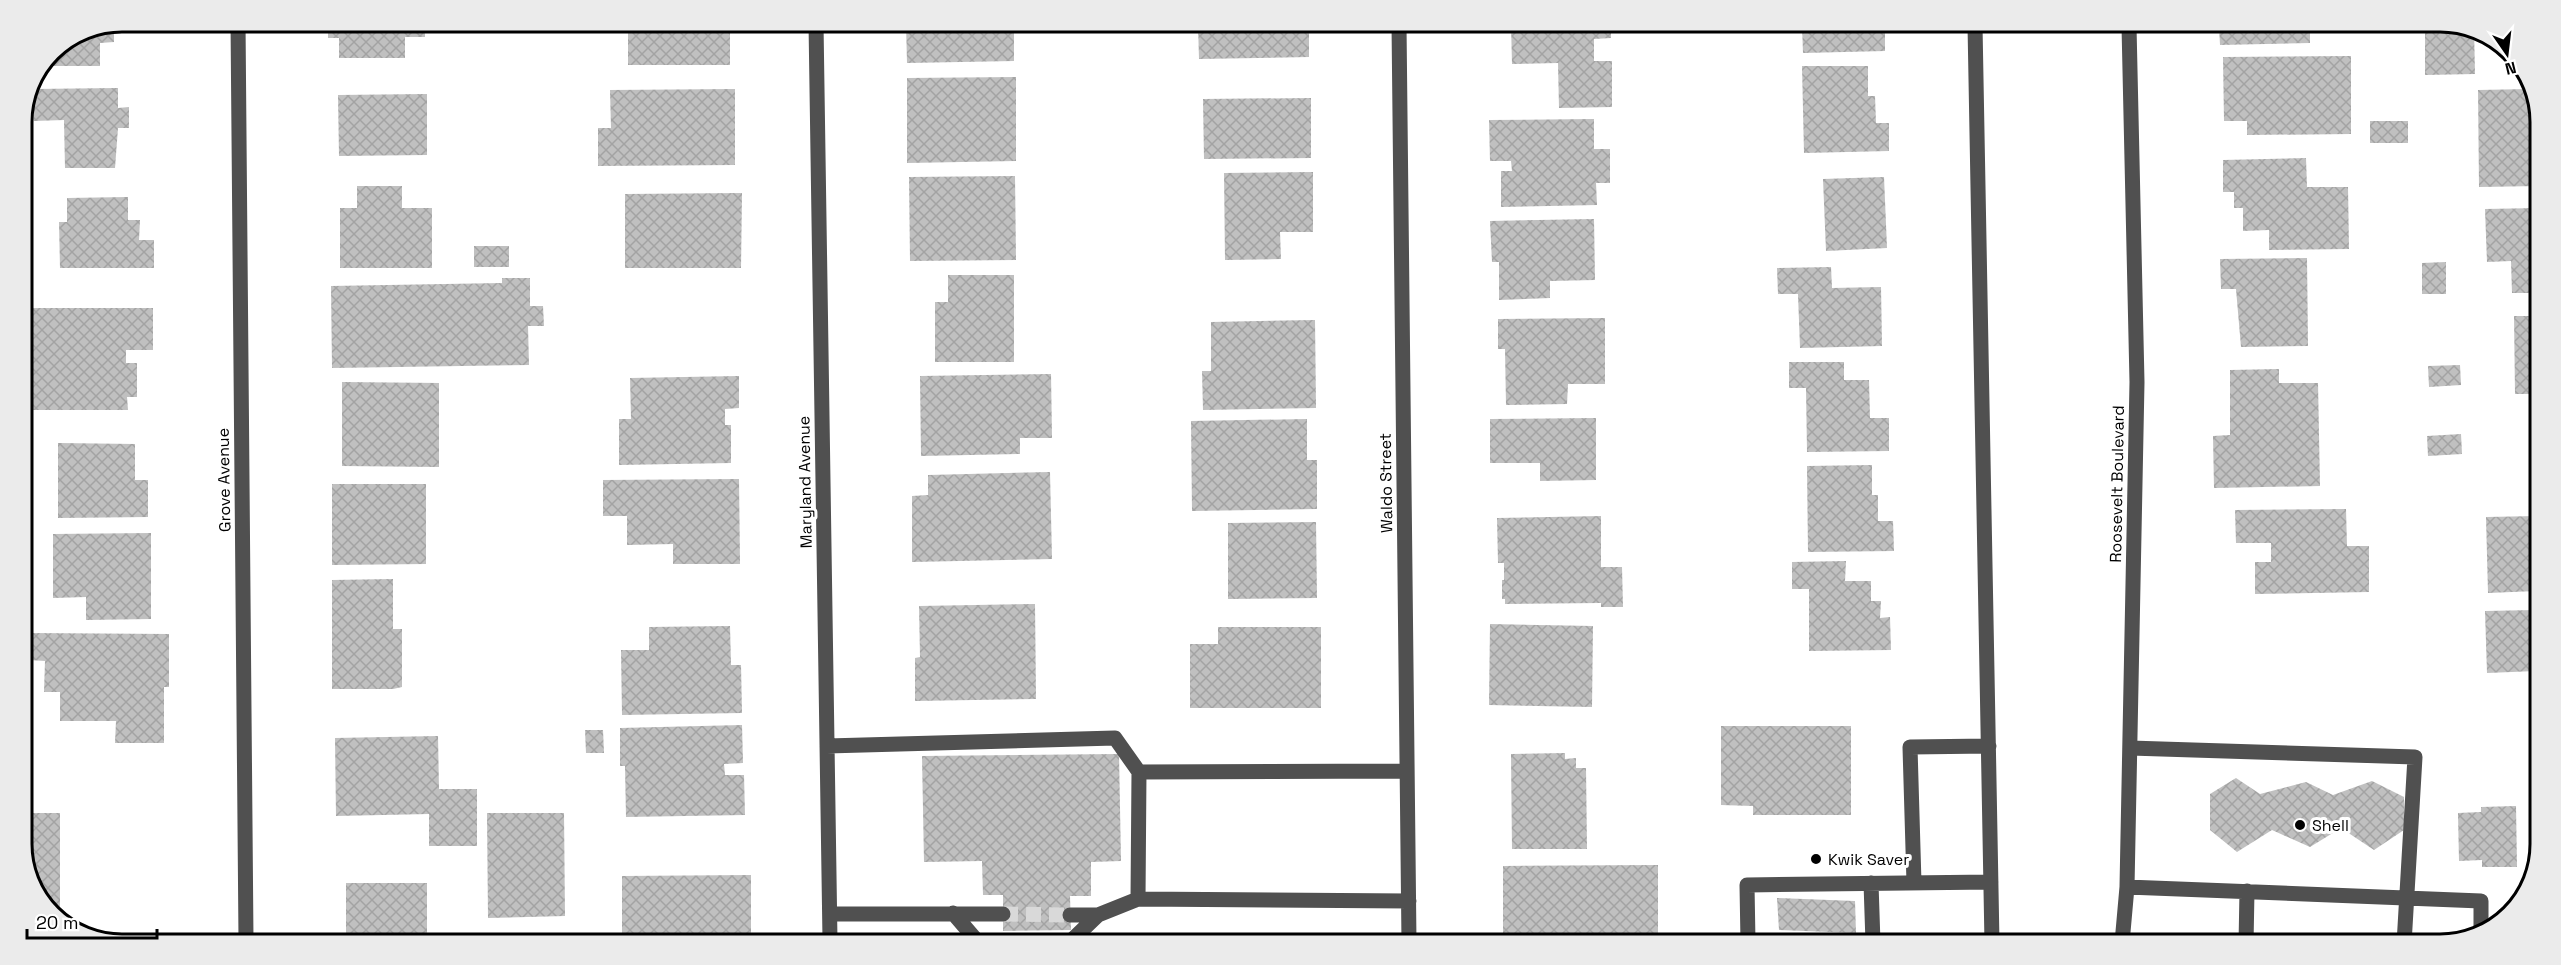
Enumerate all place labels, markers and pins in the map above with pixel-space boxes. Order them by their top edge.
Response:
place label: Shell [2312,815,2349,836]
marker: Shell [2293,818,2307,832]
place label: Kwik Saver [1828,849,1909,870]
marker: Kwik Saver [1809,852,1823,866]

